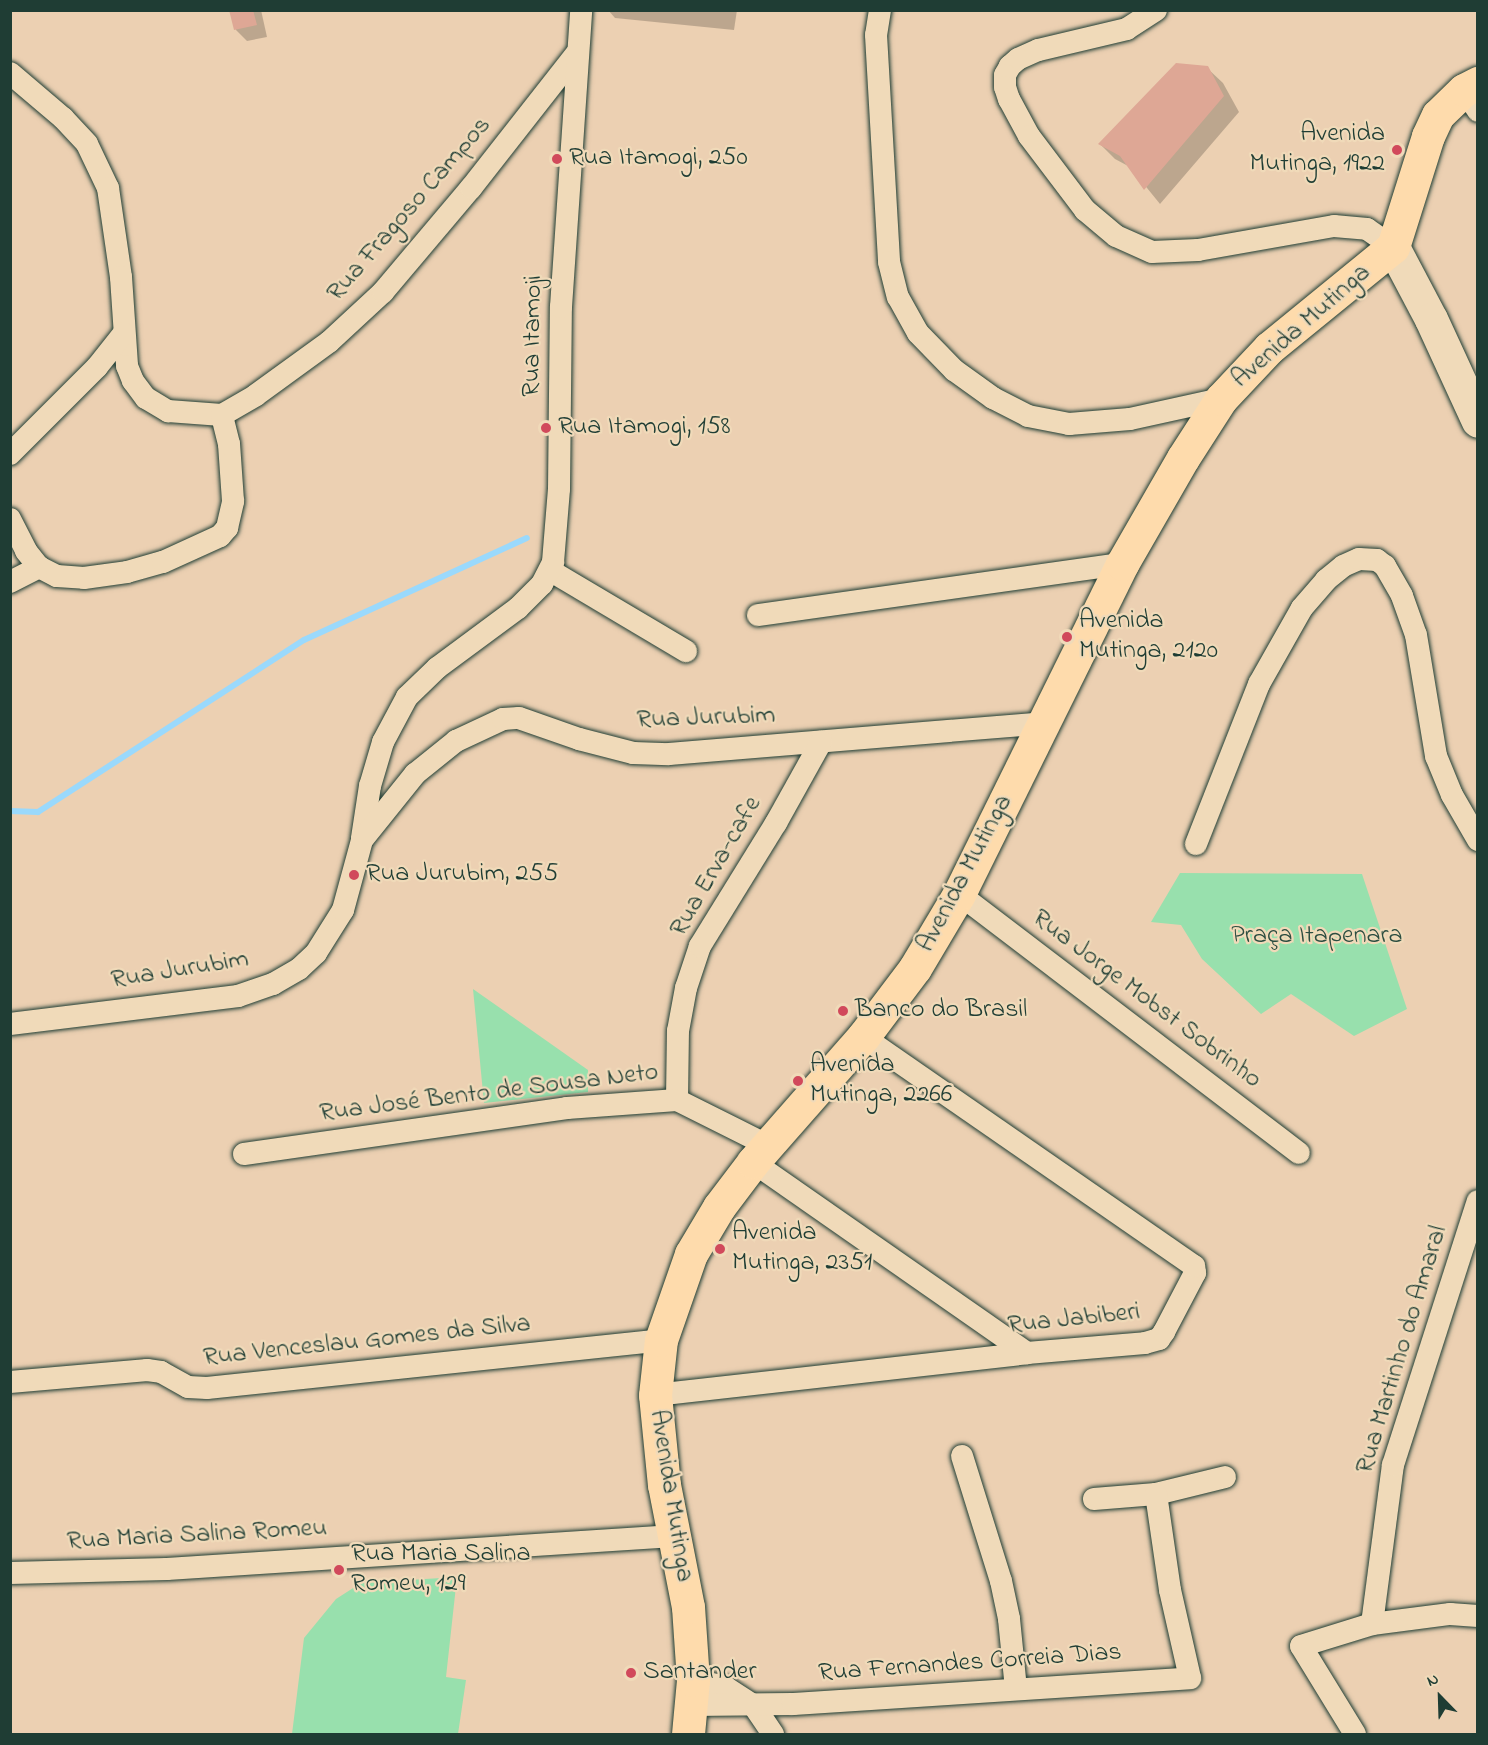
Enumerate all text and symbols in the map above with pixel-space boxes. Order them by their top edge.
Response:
street label: Rua Fragoso Campos [321,111,499,309]
place label: Avenida Mutinga, 1922 [1250,119,1385,180]
place label: Rua Itamogi, 250 [569,143,748,175]
marker: Avenida Mutinga, 1922 [1390,143,1404,157]
marker: Rua Itamogi, 250 [550,152,564,166]
street label: Avenida Mutinga [1226,258,1378,396]
street label: Rua Itamoji [517,275,551,397]
place label: Rua Itamogi, 158 [558,412,731,444]
marker: Rua Itamogi, 158 [539,421,553,435]
place label: Avenida Mutinga, 2120 [1079,606,1218,668]
marker: Avenida Mutinga, 2120 [1060,630,1074,644]
street label: Rua Jurubim [636,701,776,737]
street label: Avenida Mutinga [911,790,1021,958]
street label: Rua Erva-cafe [664,791,770,943]
place label: Rua Jurubim, 255 [366,859,558,891]
marker: Rua Jurubim, 255 [347,868,361,882]
street label: Rua Jorge Mobst Sobrinho [1025,904,1267,1096]
park label: Praça Itapenara [1231,921,1403,953]
street label: Rua Jurubim [109,945,251,997]
place label: Banco do Brasil [855,995,1027,1027]
marker: Banco do Brasil [836,1004,850,1018]
place label: Avenida Mutinga, 2266 [810,1050,952,1112]
street label: Rua José Bento de Sousa Neto [318,1058,660,1130]
marker: Avenida Mutinga, 2266 [791,1074,805,1088]
place label: Avenida Mutinga, 2351 [732,1218,872,1280]
street label: Rua Martinho do Amaral [1350,1222,1456,1478]
marker: Avenida Mutinga, 2351 [713,1242,727,1256]
street label: Rua Jabiberi [1006,1298,1142,1342]
street label: Rua Venceslau Gomes da Silva [202,1309,532,1375]
street label: Avenida Mutinga [641,1408,699,1584]
street label: Rua Maria Salina Romeu [66,1514,328,1558]
place label: Rua Maria Salina Romeu, 129 [351,1539,530,1600]
marker: Rua Maria Salina Romeu, 129 [332,1563,346,1577]
street label: Rua Fernandes Correia Dias [817,1638,1123,1690]
place label: Santander [643,1657,756,1689]
marker: Santander [624,1666,638,1680]
north arrow [1410,1667,1470,1727]
text: N [1423,1667,1443,1694]

